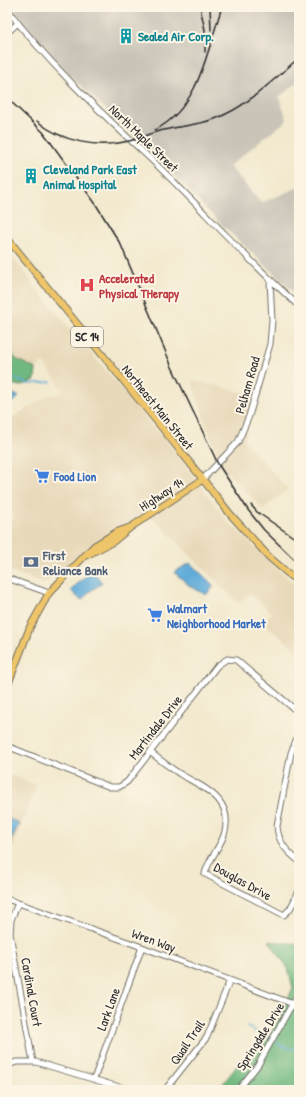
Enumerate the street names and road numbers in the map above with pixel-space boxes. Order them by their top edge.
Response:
street label: North Maple Street [105,100,183,176]
road number: SC 14 [71,327,103,347]
street label: Pelham Road [230,354,264,416]
street label: Northeast Main Street [118,361,198,454]
street label: Highway 14 [135,473,187,515]
street label: Martindale Drive [124,691,186,763]
street label: Douglas Drive [211,858,275,904]
street label: Wren Way [129,924,179,956]
street label: Cardinal Court [17,956,47,1028]
street label: Lark Lane [92,985,124,1033]
street label: Springdale Drive [232,998,288,1074]
street label: Quail Trail [165,1015,209,1068]

